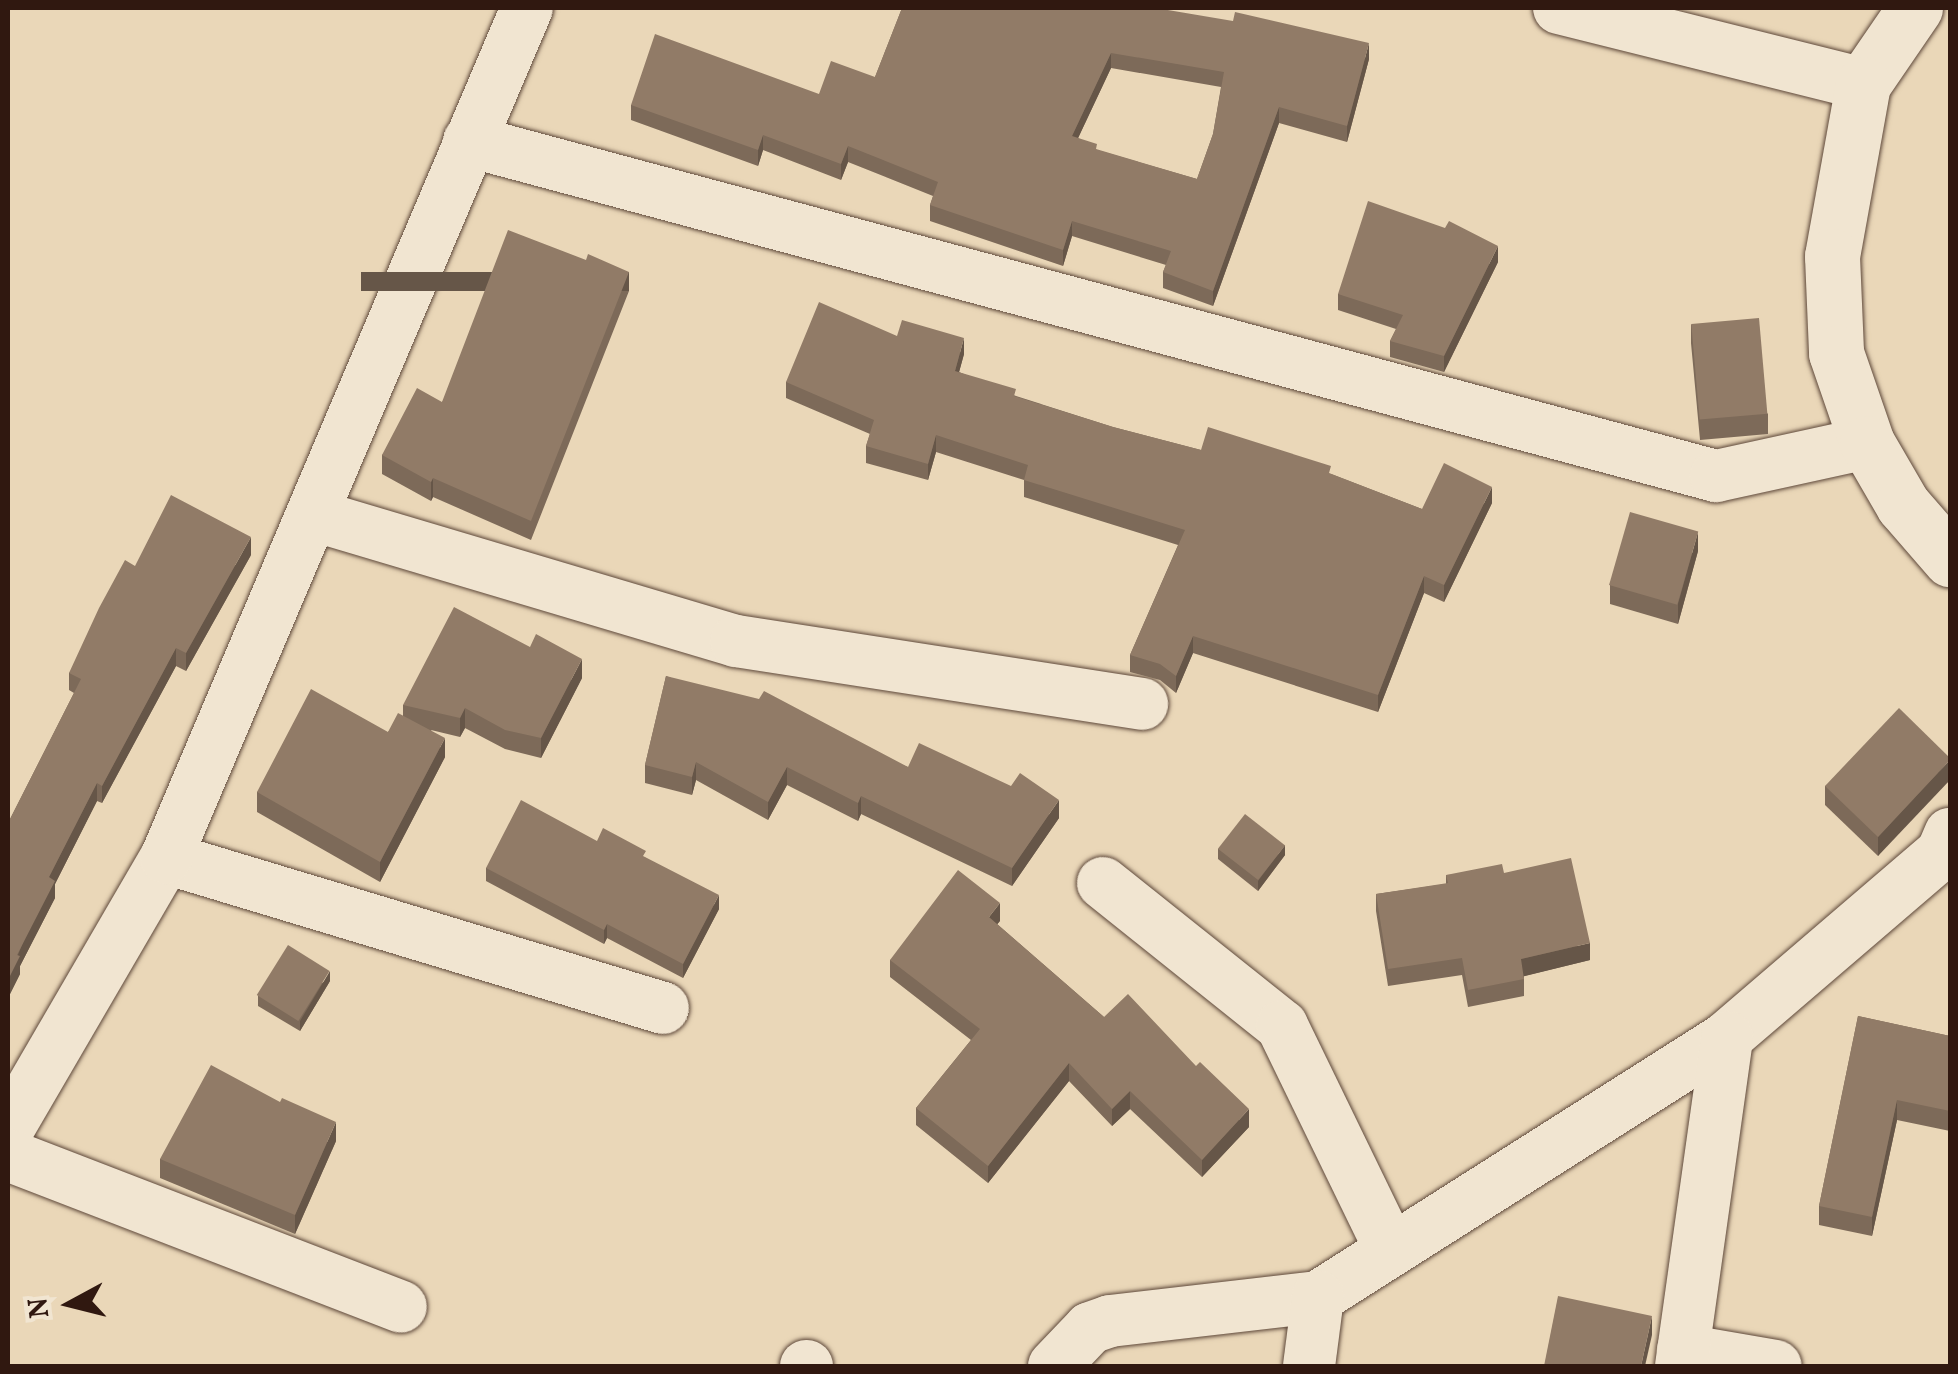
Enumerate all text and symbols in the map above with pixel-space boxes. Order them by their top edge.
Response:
north arrow [20,1254,120,1354]
text: N [19,1295,60,1320]

